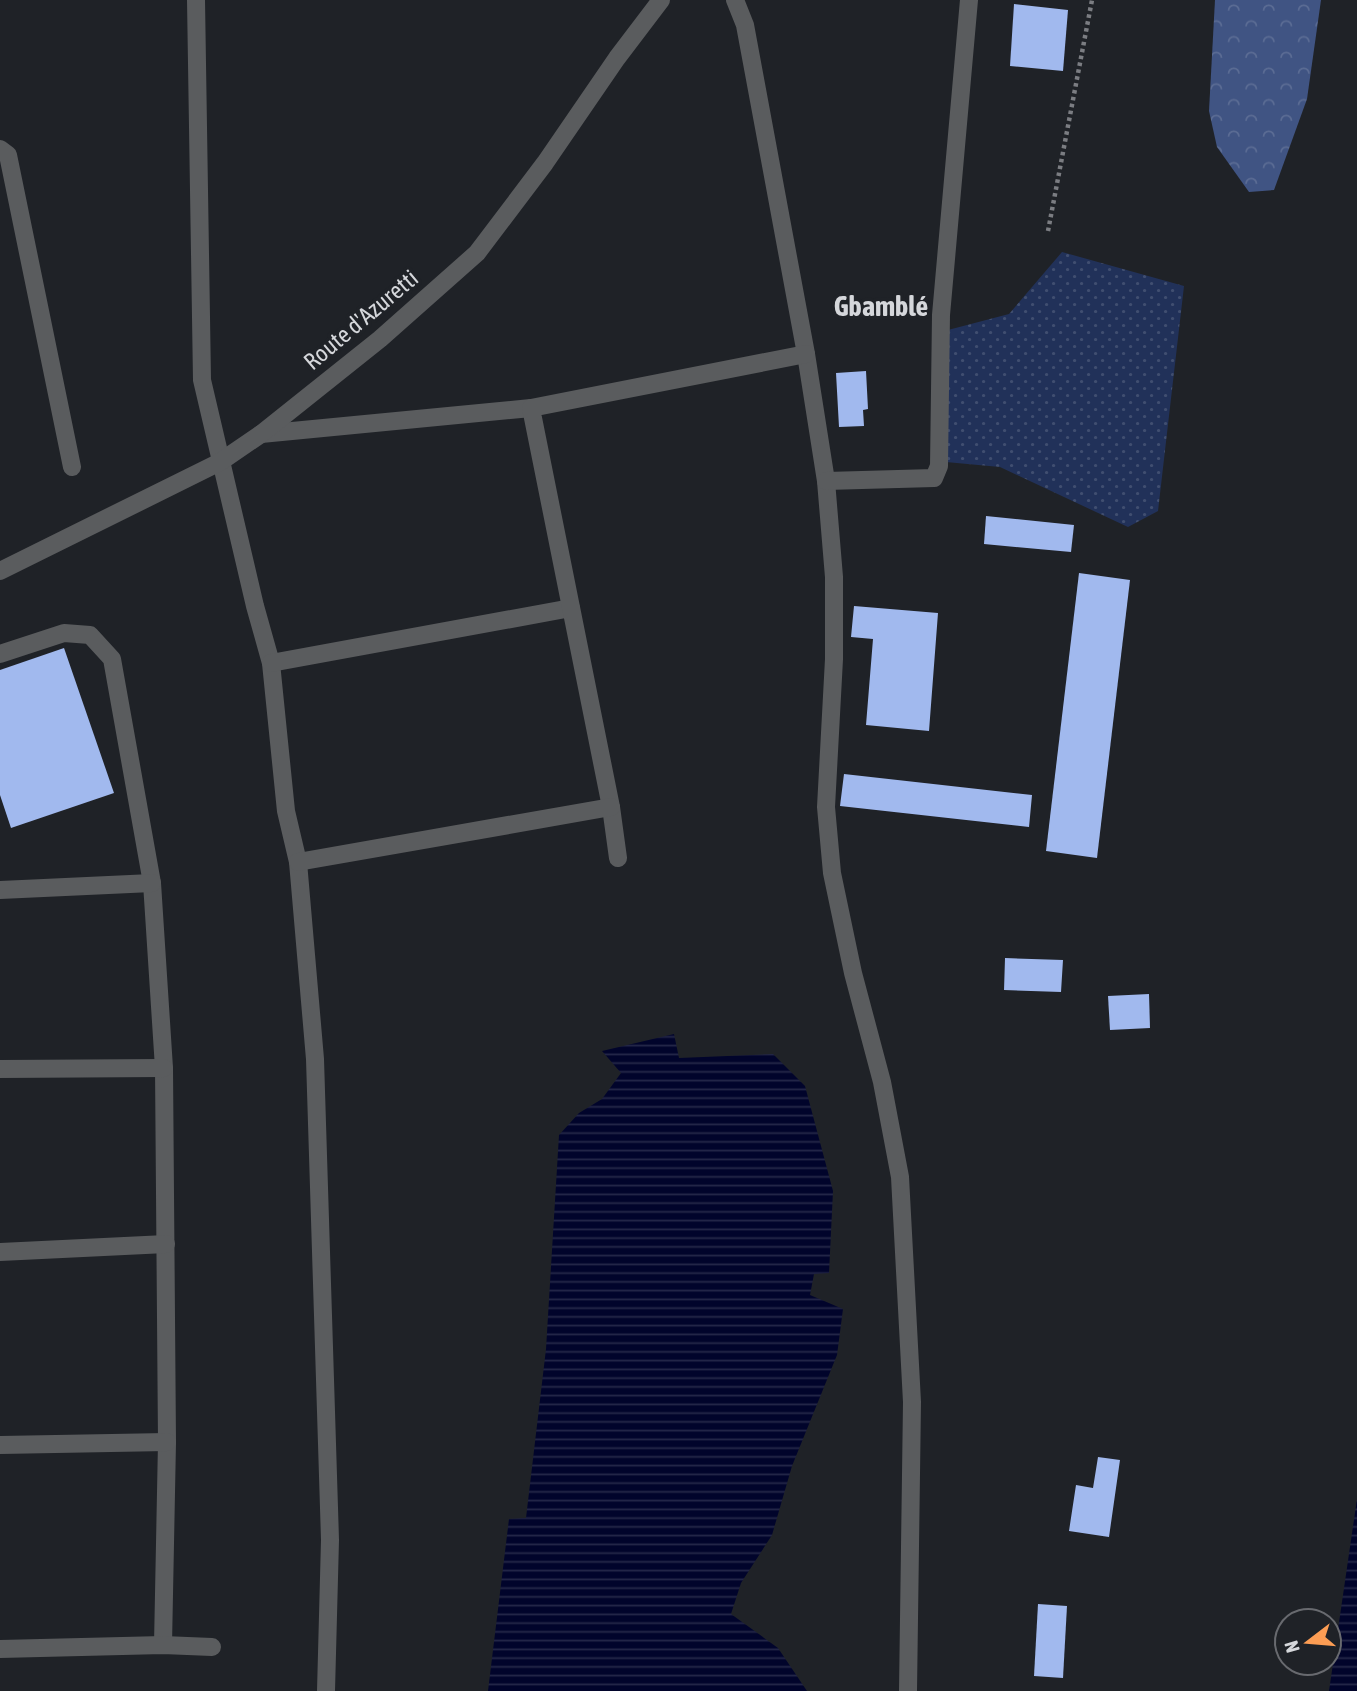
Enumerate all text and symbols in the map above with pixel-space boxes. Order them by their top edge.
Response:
street label: Route d'Azuretti [298,264,423,375]
district label: Gbamblé [834,290,928,322]
north arrow [1273,1607,1343,1677]
text: N [1280,1638,1304,1655]

